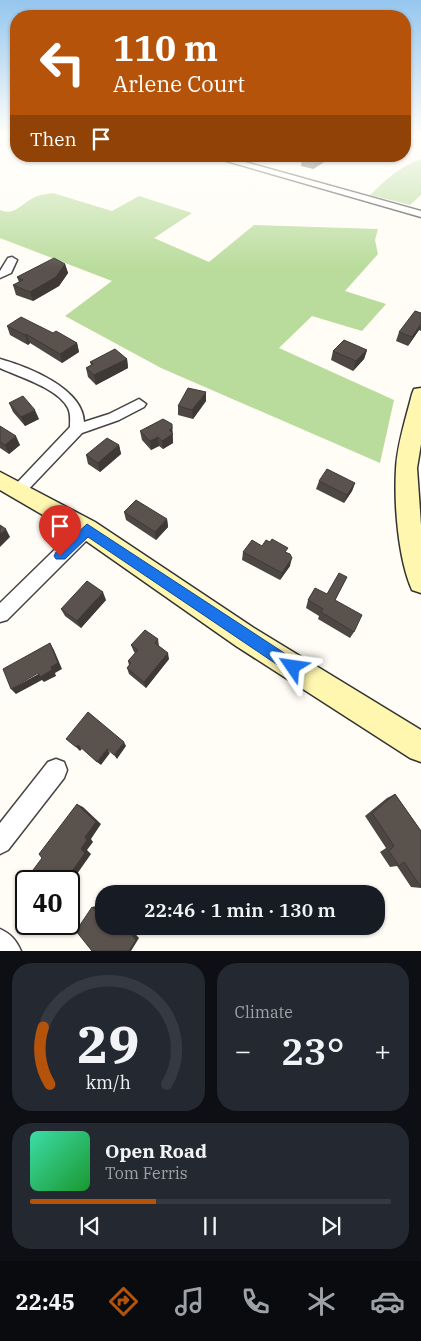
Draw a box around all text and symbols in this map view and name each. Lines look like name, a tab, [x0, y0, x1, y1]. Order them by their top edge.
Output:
text: 110 m	[113, 25, 218, 71]
icon: left	[30, 30, 95, 95]
text: Arlene Court	[113, 69, 245, 98]
icon: arrive	[87, 125, 115, 153]
text: Then	[30, 127, 77, 151]
pin	[39, 505, 81, 556]
icon: arrive	[46, 512, 74, 540]
position arrow	[266, 640, 318, 692]
speed limit sign: 40	[15, 870, 80, 935]
text: 22:46 · 1 min · 130 m	[144, 898, 336, 922]
text: Climate	[235, 1002, 293, 1022]
text: 29	[77, 1010, 139, 1077]
text: 23°	[281, 1026, 344, 1075]
text: −	[235, 1032, 251, 1069]
text: +	[374, 1032, 391, 1069]
text: km/h	[86, 1071, 131, 1094]
text: Open Road	[105, 1139, 207, 1163]
text: Tom Ferris	[105, 1163, 188, 1183]
icon: previous	[76, 1212, 104, 1240]
icon: pause	[196, 1212, 224, 1240]
icon: next	[317, 1212, 345, 1240]
icon: directions	[106, 1284, 141, 1319]
icon: music	[172, 1284, 207, 1319]
icon: phone	[238, 1284, 273, 1319]
icon: climate	[304, 1284, 339, 1319]
icon: car	[370, 1284, 405, 1319]
text: 22:45	[16, 1287, 75, 1316]

